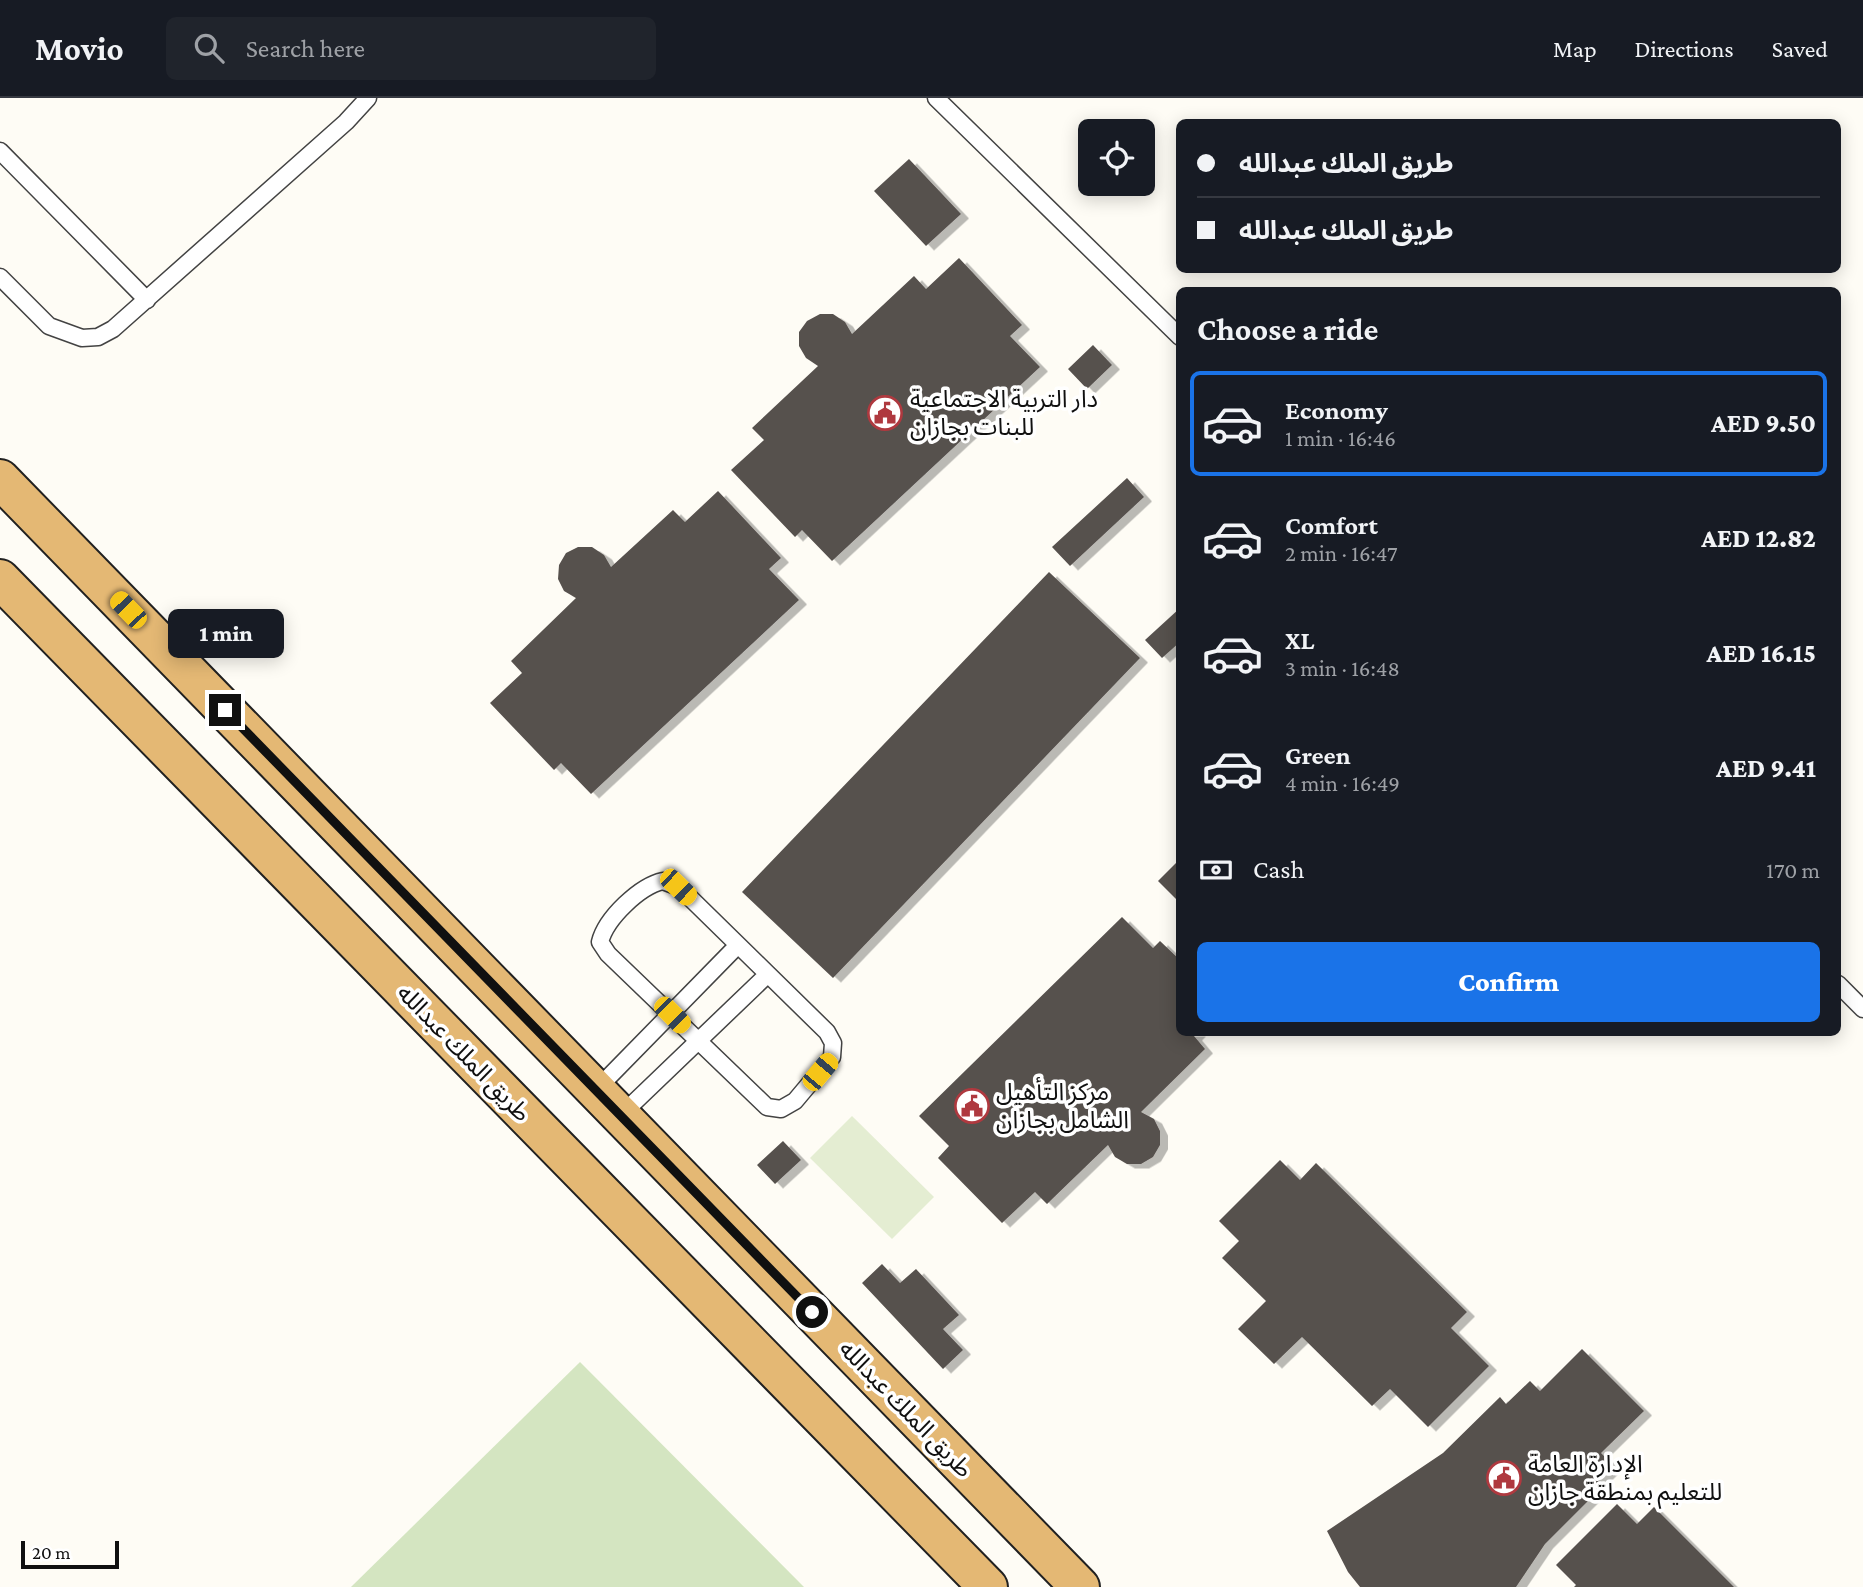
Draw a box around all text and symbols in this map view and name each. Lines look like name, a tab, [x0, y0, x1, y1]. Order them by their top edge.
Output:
search box	[166, 17, 656, 80]
icon: search	[190, 29, 228, 67]
text: Movio	[35, 30, 124, 67]
text: Search here	[246, 34, 365, 63]
text: Map	[1553, 35, 1597, 62]
text: Directions	[1635, 35, 1734, 62]
text: Saved	[1772, 35, 1828, 62]
map controls	[1078, 119, 1155, 196]
button: locate	[1078, 119, 1155, 196]
text: طريق الملك عبدالله	[1239, 149, 1454, 178]
text: طريق الملك عبدالله	[1239, 216, 1454, 245]
text: Choose a ride	[1197, 311, 1378, 347]
place label: دار التربية الاجتماعية للبنات بجازان	[910, 385, 1098, 441]
icon: car	[1201, 392, 1264, 455]
public building icon: دار التربية الاجتماعية للبنات بجازان	[866, 394, 904, 432]
text: Economy	[1285, 396, 1388, 425]
text: AED 9.50	[1711, 409, 1816, 438]
text: 1 min · 16:46	[1285, 425, 1396, 451]
icon: car	[1201, 507, 1264, 570]
text: Comfort	[1285, 511, 1378, 540]
text: AED 12.82	[1701, 524, 1816, 553]
text: 2 min · 16:47	[1285, 540, 1398, 566]
car	[106, 588, 151, 632]
callout: 1 min	[167, 608, 283, 658]
text: 1 min	[199, 620, 253, 646]
icon: car	[1201, 622, 1264, 685]
text: XL	[1285, 626, 1314, 655]
text: AED 16.15	[1707, 639, 1816, 668]
text: 3 min · 16:48	[1285, 655, 1400, 681]
route end	[209, 694, 241, 726]
icon: car	[1201, 737, 1264, 800]
text: Green	[1285, 741, 1351, 770]
text: AED 9.41	[1716, 754, 1816, 783]
text: 4 min · 16:49	[1285, 770, 1400, 796]
icon: cash	[1197, 851, 1235, 889]
text: Cash	[1253, 855, 1304, 884]
text: 170 m	[1766, 857, 1820, 883]
car	[656, 865, 701, 909]
button: Confirm	[1197, 942, 1820, 1022]
street label: طريق الملك عبدالله	[391, 979, 536, 1128]
car	[650, 993, 695, 1037]
car	[799, 1049, 842, 1095]
place label: مركز التأهيل الشامل بجازان	[996, 1076, 1129, 1134]
public building icon: مركز التأهيل الشامل بجازان	[953, 1087, 991, 1125]
route start	[796, 1296, 828, 1328]
street label: طريق الملك عبدالله	[833, 1335, 978, 1484]
place label: الإدارة العامة للتعليم بمنطقة جازان	[1528, 1450, 1722, 1509]
public building icon: الإدارة العامة للتعليم بمنطقة جازان	[1485, 1459, 1523, 1497]
scale bar	[21, 1538, 119, 1570]
text: 20 m	[32, 1542, 71, 1563]

